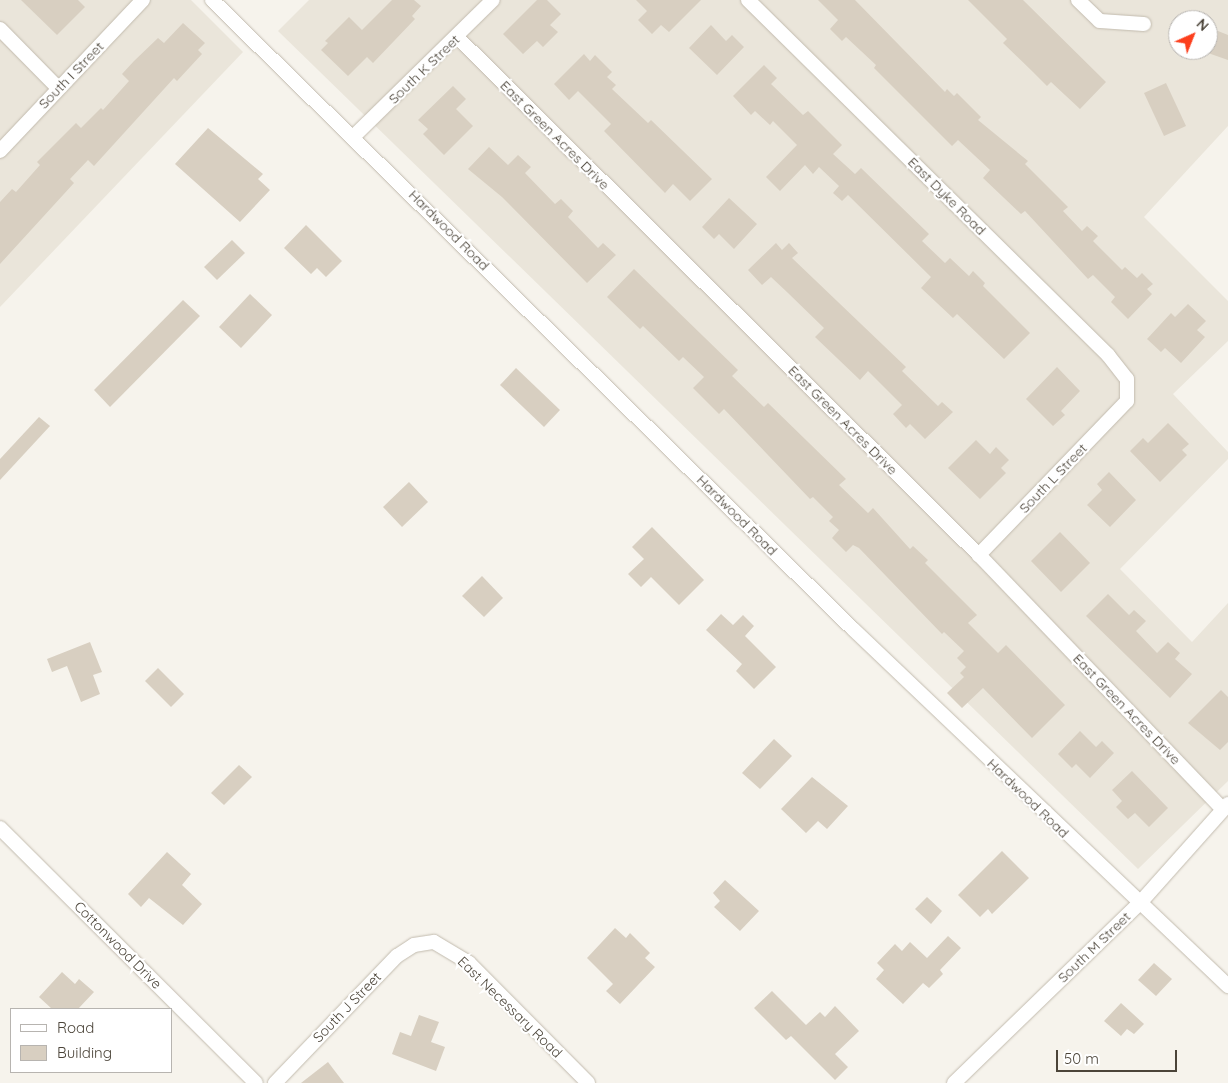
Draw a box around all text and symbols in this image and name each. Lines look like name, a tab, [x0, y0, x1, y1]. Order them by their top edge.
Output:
north arrow	[1168, 10, 1218, 60]
text: N	[1193, 15, 1213, 35]
street label: South K Street	[385, 31, 463, 107]
street label: South I Street	[35, 38, 107, 112]
street label: East Green Acres Drive	[497, 77, 613, 193]
street label: East Dyke Road	[905, 154, 989, 238]
street label: Hardwood Road	[405, 186, 493, 274]
street label: East Green Acres Drive	[785, 362, 901, 478]
street label: South L Street	[1016, 440, 1090, 516]
street label: Hardwood Road	[693, 471, 781, 559]
street label: East Green Acres Drive	[1070, 650, 1184, 768]
street label: Hardwood Road	[984, 755, 1072, 841]
street label: Cottonwood Drive	[71, 898, 165, 992]
street label: South M Street	[1054, 908, 1134, 986]
street label: East Necessary Road	[454, 953, 566, 1061]
street label: South J Street	[309, 968, 385, 1046]
legend	[10, 1008, 172, 1073]
text: Road	[57, 1018, 94, 1037]
scale bar	[1058, 1040, 1179, 1072]
text: Building	[57, 1043, 112, 1062]
text: 50 m	[1064, 1049, 1099, 1068]

